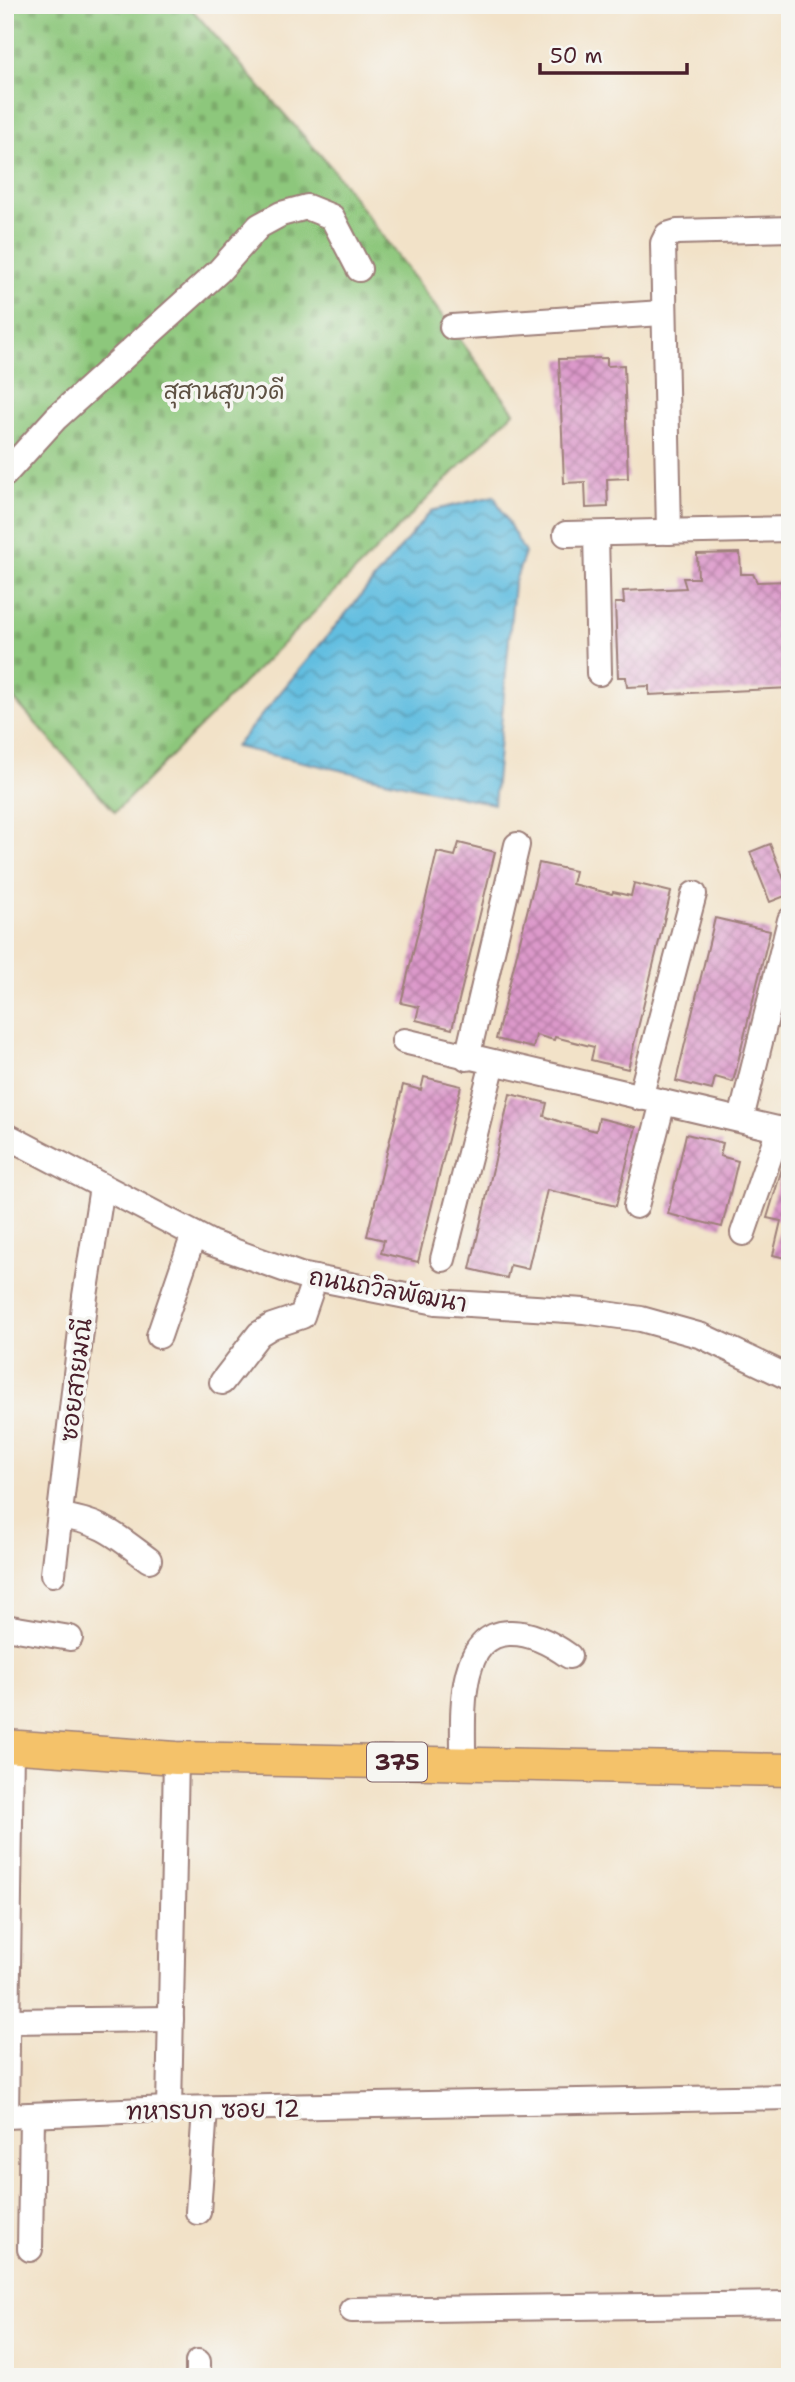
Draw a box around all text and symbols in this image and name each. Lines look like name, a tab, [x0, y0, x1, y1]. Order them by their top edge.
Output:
scale bar	[540, 32, 686, 76]
text: 50 m	[550, 42, 603, 70]
park label: สุสานสุขาวดี	[164, 375, 284, 409]
street label: ถนนถวิลพัฒนา	[306, 1260, 470, 1320]
street label: ซอยสายมณี	[53, 1316, 99, 1443]
road number: 375	[367, 1742, 427, 1782]
street label: ทหารบก ซอย 12	[126, 2092, 300, 2128]

